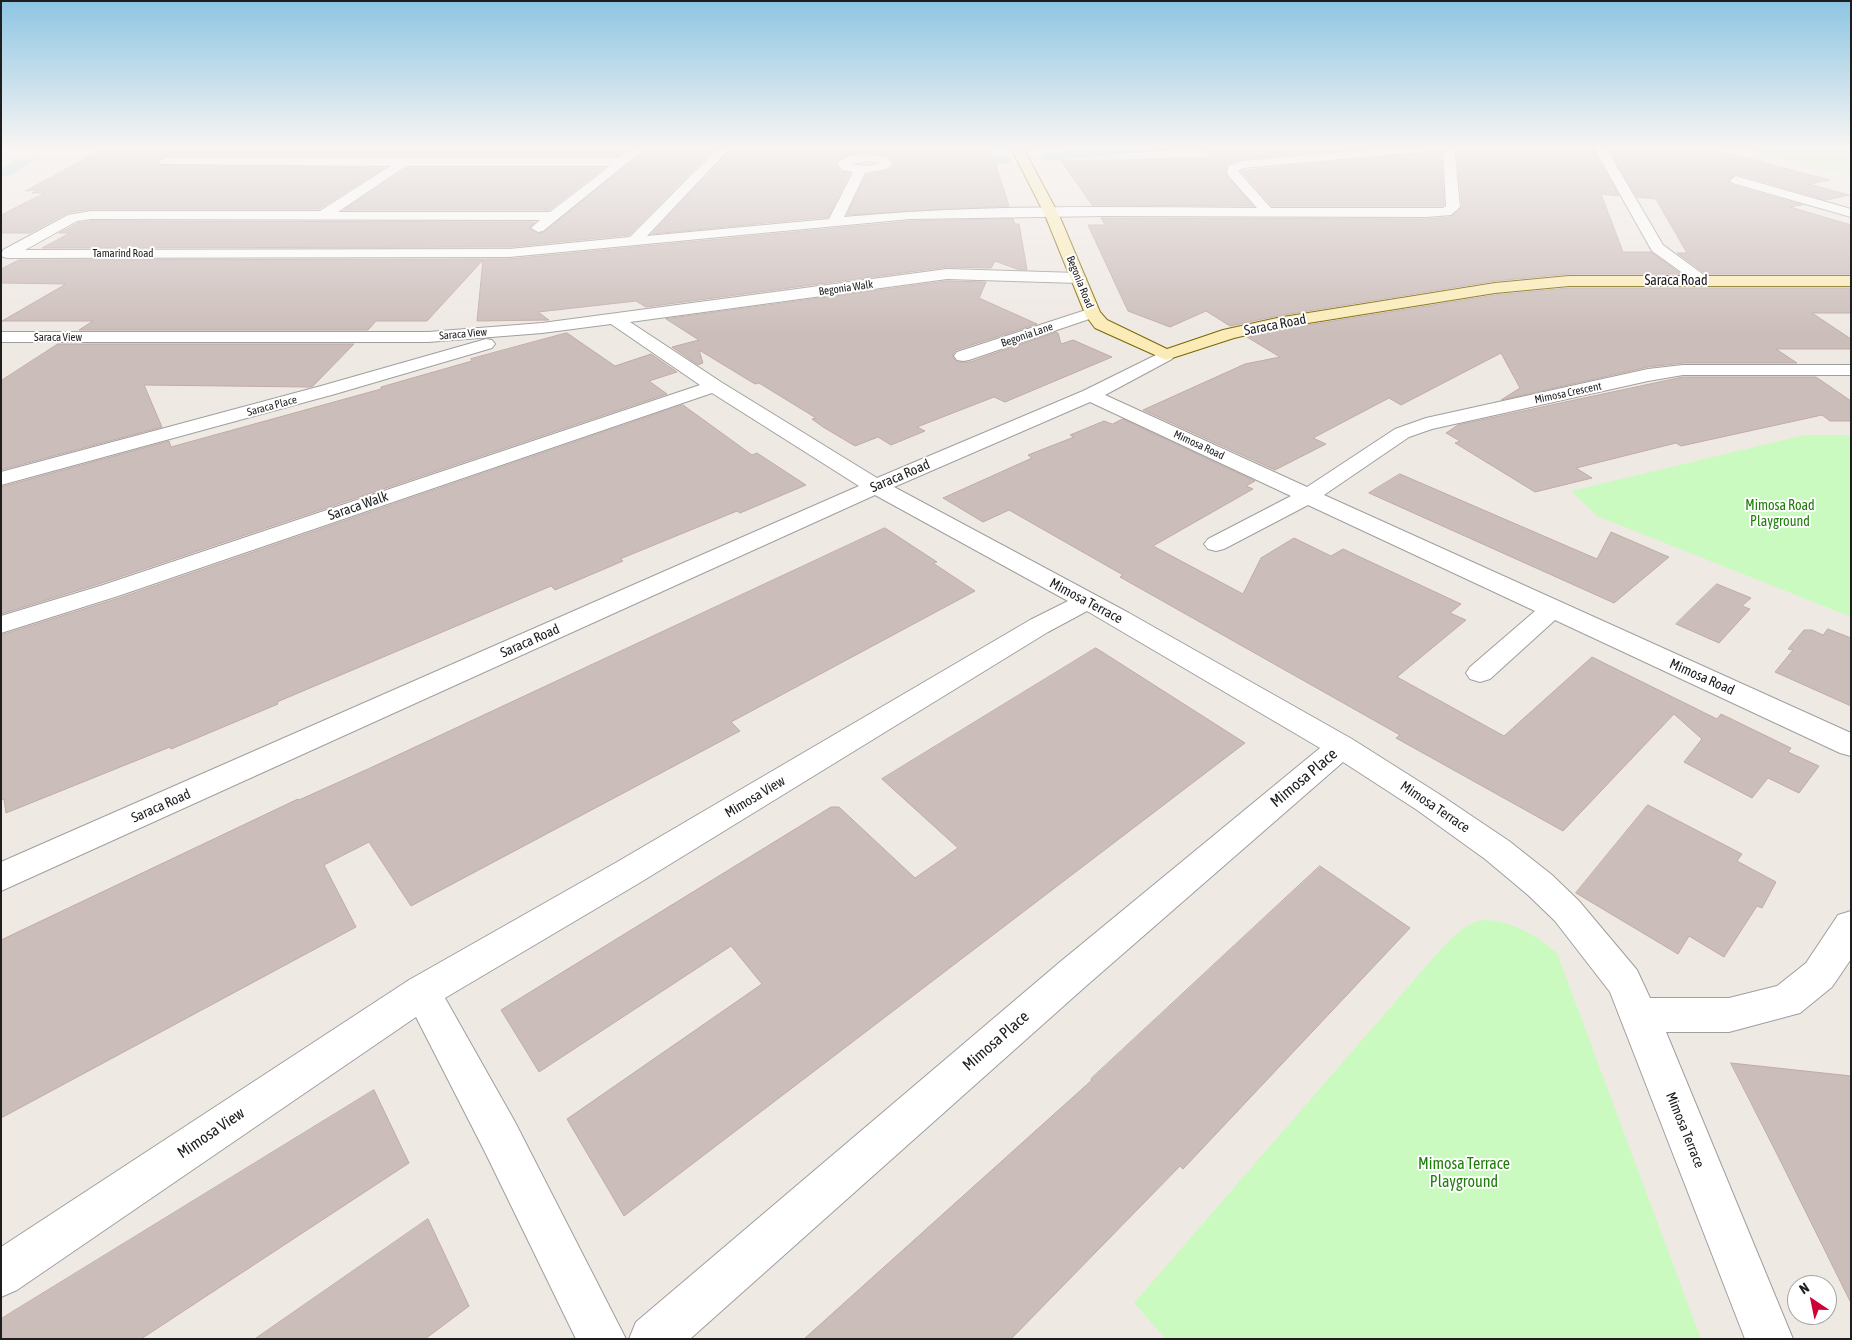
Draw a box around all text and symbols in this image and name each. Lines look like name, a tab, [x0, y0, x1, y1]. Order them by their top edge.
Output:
street label: Tamarind Road	[92, 247, 154, 261]
street label: Begonia Road	[1064, 254, 1096, 310]
street label: Saraca Road	[1644, 273, 1708, 289]
street label: Begonia Walk	[818, 278, 874, 298]
street label: Saraca Road	[1242, 311, 1308, 339]
street label: Begonia Lane	[999, 320, 1055, 350]
street label: Saraca View	[439, 325, 487, 343]
street label: Saraca View	[34, 331, 82, 345]
street label: Mimosa Crescent	[1533, 379, 1603, 407]
street label: Saraca Place	[246, 393, 298, 419]
street label: Mimosa Road	[1172, 428, 1226, 462]
street label: Saraca Road	[868, 456, 932, 496]
street label: Saraca Walk	[326, 488, 390, 524]
park label: Mimosa Road Playground	[1745, 498, 1815, 530]
street label: Mimosa Terrace	[1047, 575, 1125, 627]
street label: Saraca Road	[498, 620, 562, 662]
street label: Mimosa Road	[1667, 655, 1737, 699]
street label: Mimosa Place	[1267, 744, 1341, 812]
street label: Mimosa View	[722, 772, 788, 822]
street label: Mimosa Terrace	[1397, 778, 1473, 836]
street label: Saraca Road	[129, 785, 193, 827]
street label: Mimosa Place	[959, 1007, 1033, 1075]
street label: Mimosa Terrace	[1662, 1090, 1708, 1170]
street label: Mimosa View	[174, 1104, 248, 1162]
park label: Mimosa Terrace Playground	[1418, 1154, 1510, 1192]
north arrow	[1787, 1275, 1837, 1325]
text: N	[1796, 1279, 1812, 1297]

